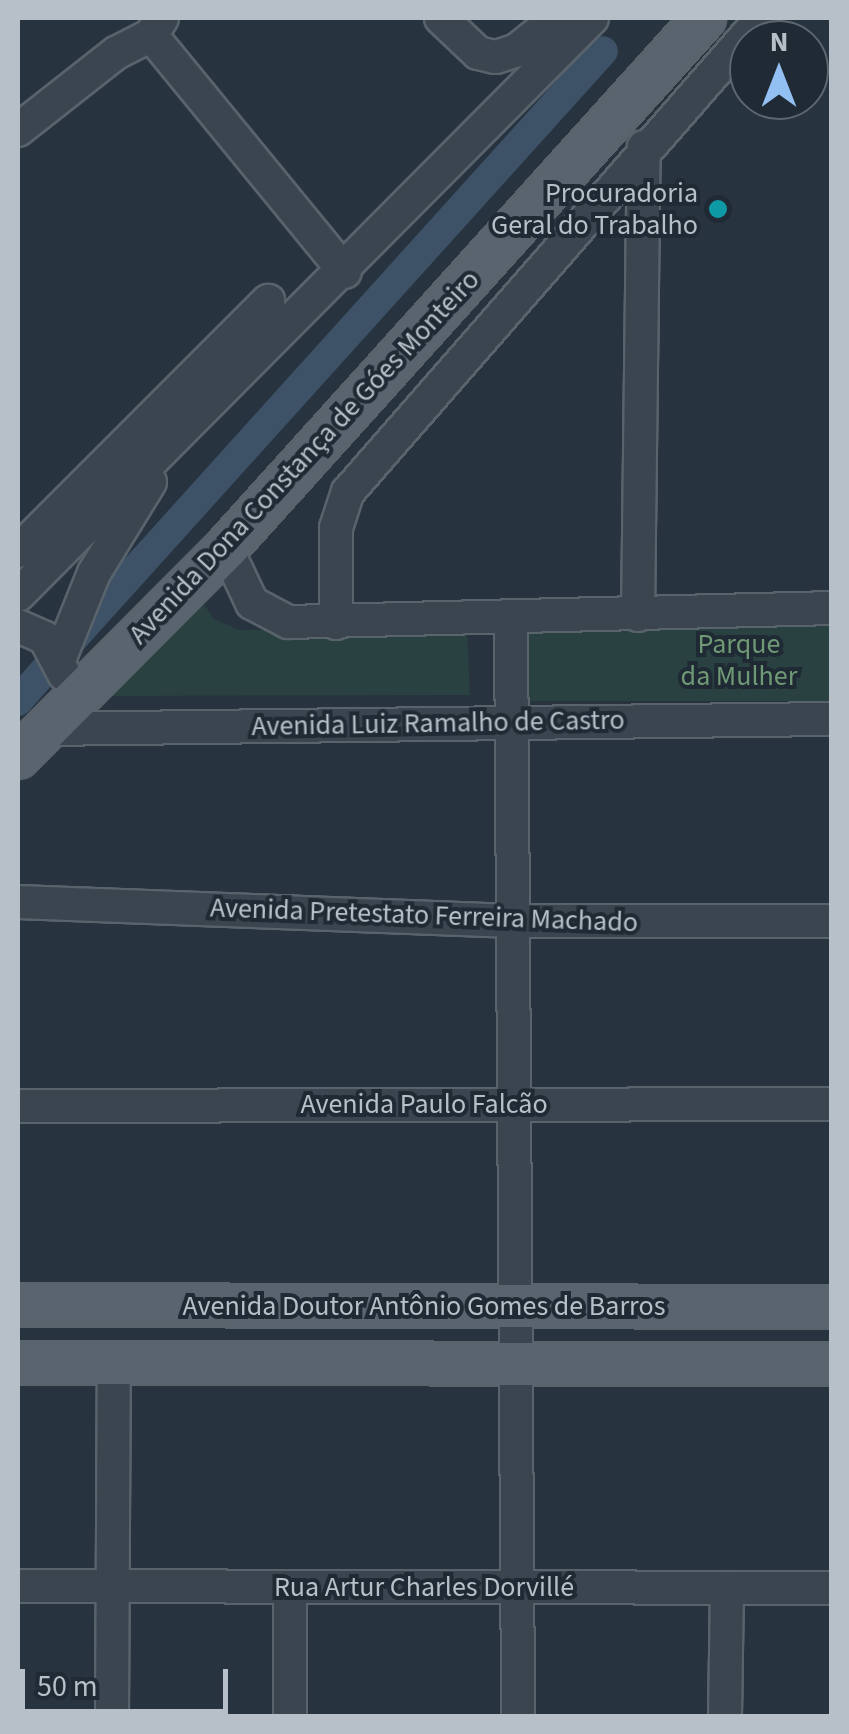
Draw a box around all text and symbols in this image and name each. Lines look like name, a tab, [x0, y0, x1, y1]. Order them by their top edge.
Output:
north arrow	[729, 20, 829, 120]
text: N	[770, 22, 788, 62]
place label: Procuradoria Geral do Trabalho	[491, 176, 698, 242]
marker: Procuradoria Geral do Trabalho	[707, 198, 729, 220]
street label: Avenida Dona Constança de Góes Monteiro	[122, 263, 486, 651]
park label: Parque da Mulher	[681, 627, 797, 693]
street label: Avenida Luiz Ramalho de Castro	[251, 703, 625, 743]
street label: Avenida Pretestato Ferreira Machado	[209, 891, 639, 939]
street label: Avenida Paulo Falcão	[300, 1087, 548, 1121]
street label: Avenida Doutor Antônio Gomes de Barros	[183, 1289, 665, 1323]
street label: Rua Artur Charles Dorvillé	[274, 1570, 574, 1604]
scale bar	[25, 1649, 232, 1711]
text: 50 m	[37, 1665, 98, 1708]

